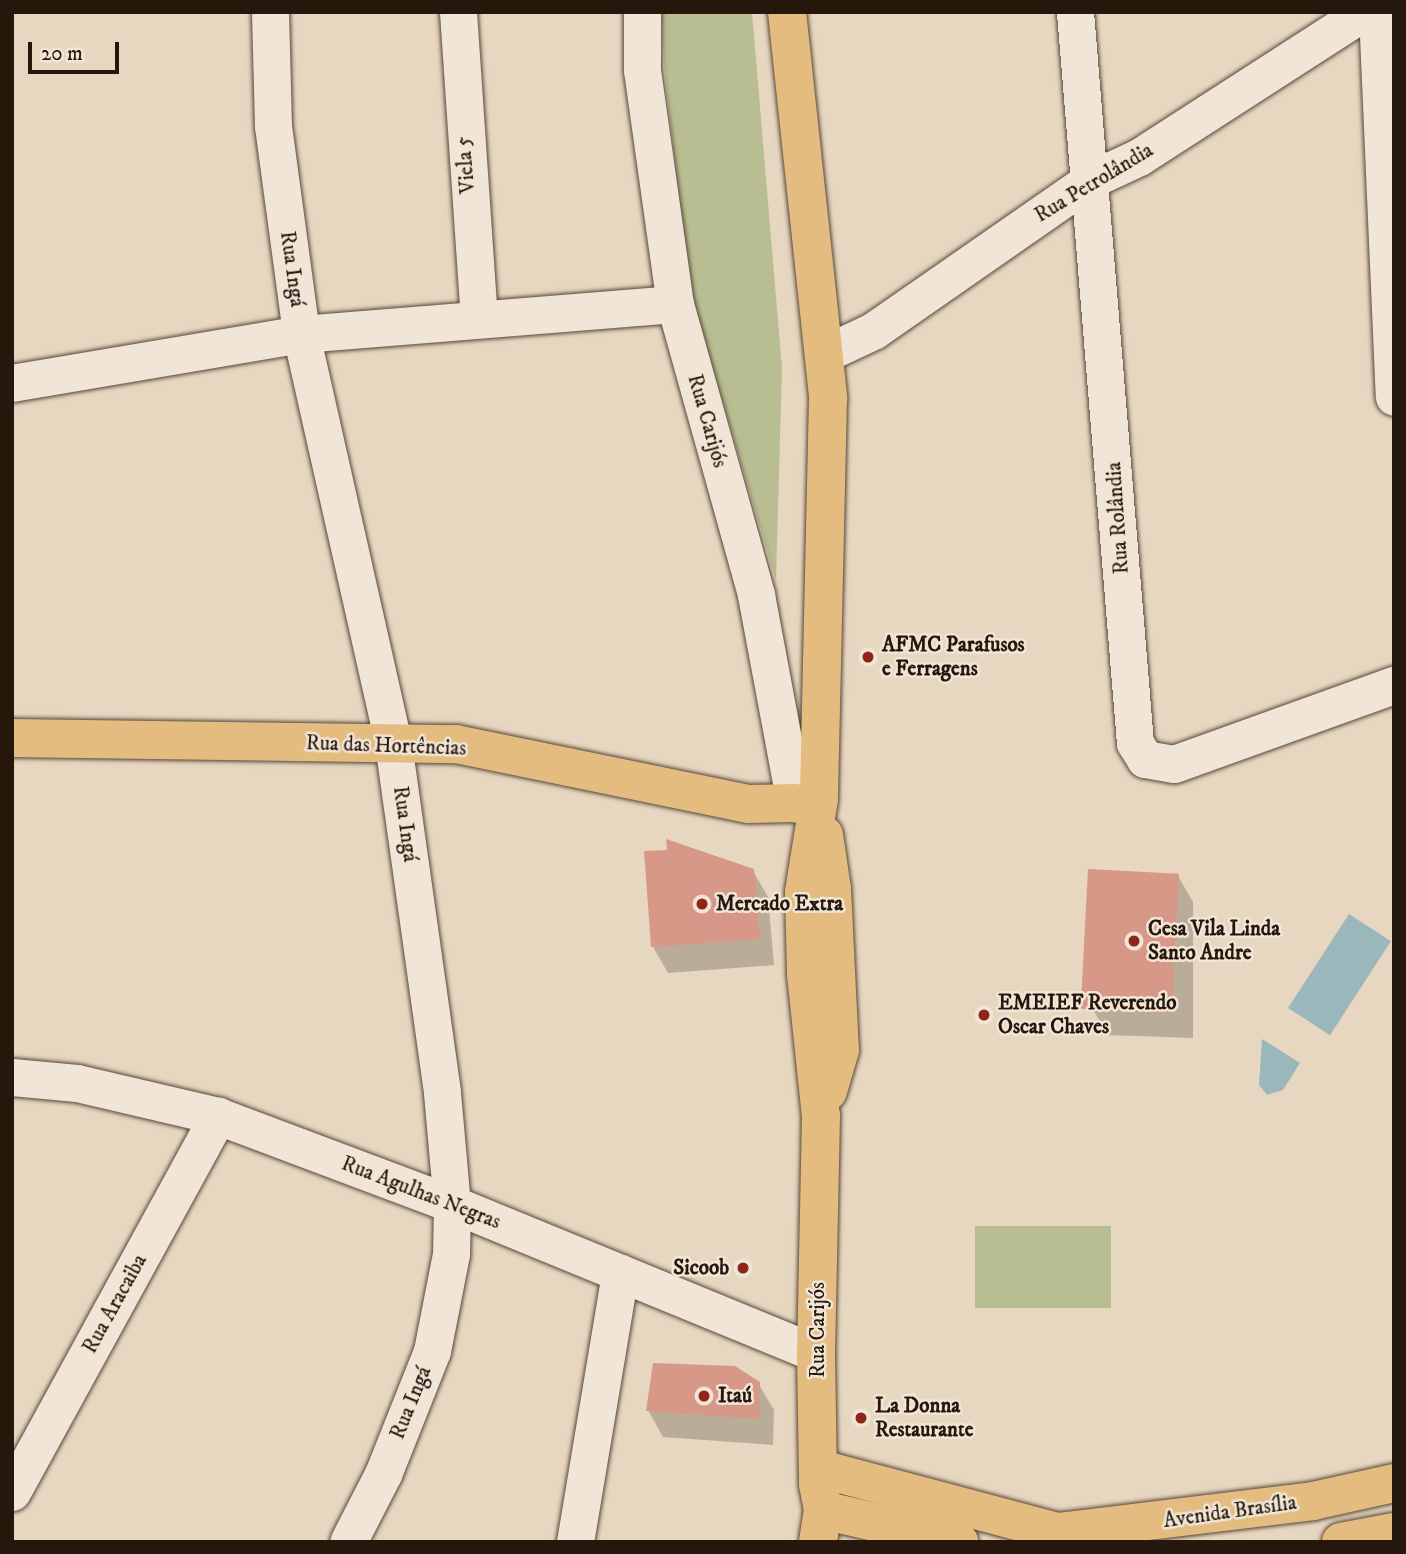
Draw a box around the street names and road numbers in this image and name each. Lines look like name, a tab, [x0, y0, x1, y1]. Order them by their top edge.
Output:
street label: Viela 5	[451, 135, 481, 195]
street label: Rua Petrolândia	[1030, 138, 1158, 228]
street label: Rua Ingá	[274, 229, 310, 309]
street label: Rua Carijós	[682, 371, 732, 471]
street label: Rua Rolândia	[1102, 461, 1134, 575]
street label: Rua das Hortências	[305, 731, 467, 761]
street label: Rua Ingá	[387, 784, 423, 864]
street label: Rua Agulhas Negras	[338, 1151, 504, 1235]
street label: Rua Aracaiba	[77, 1250, 153, 1358]
street label: Rua Carijós	[805, 1282, 831, 1378]
street label: Rua Ingá	[385, 1363, 437, 1443]
street label: Avenida Brasília	[1162, 1490, 1298, 1534]

